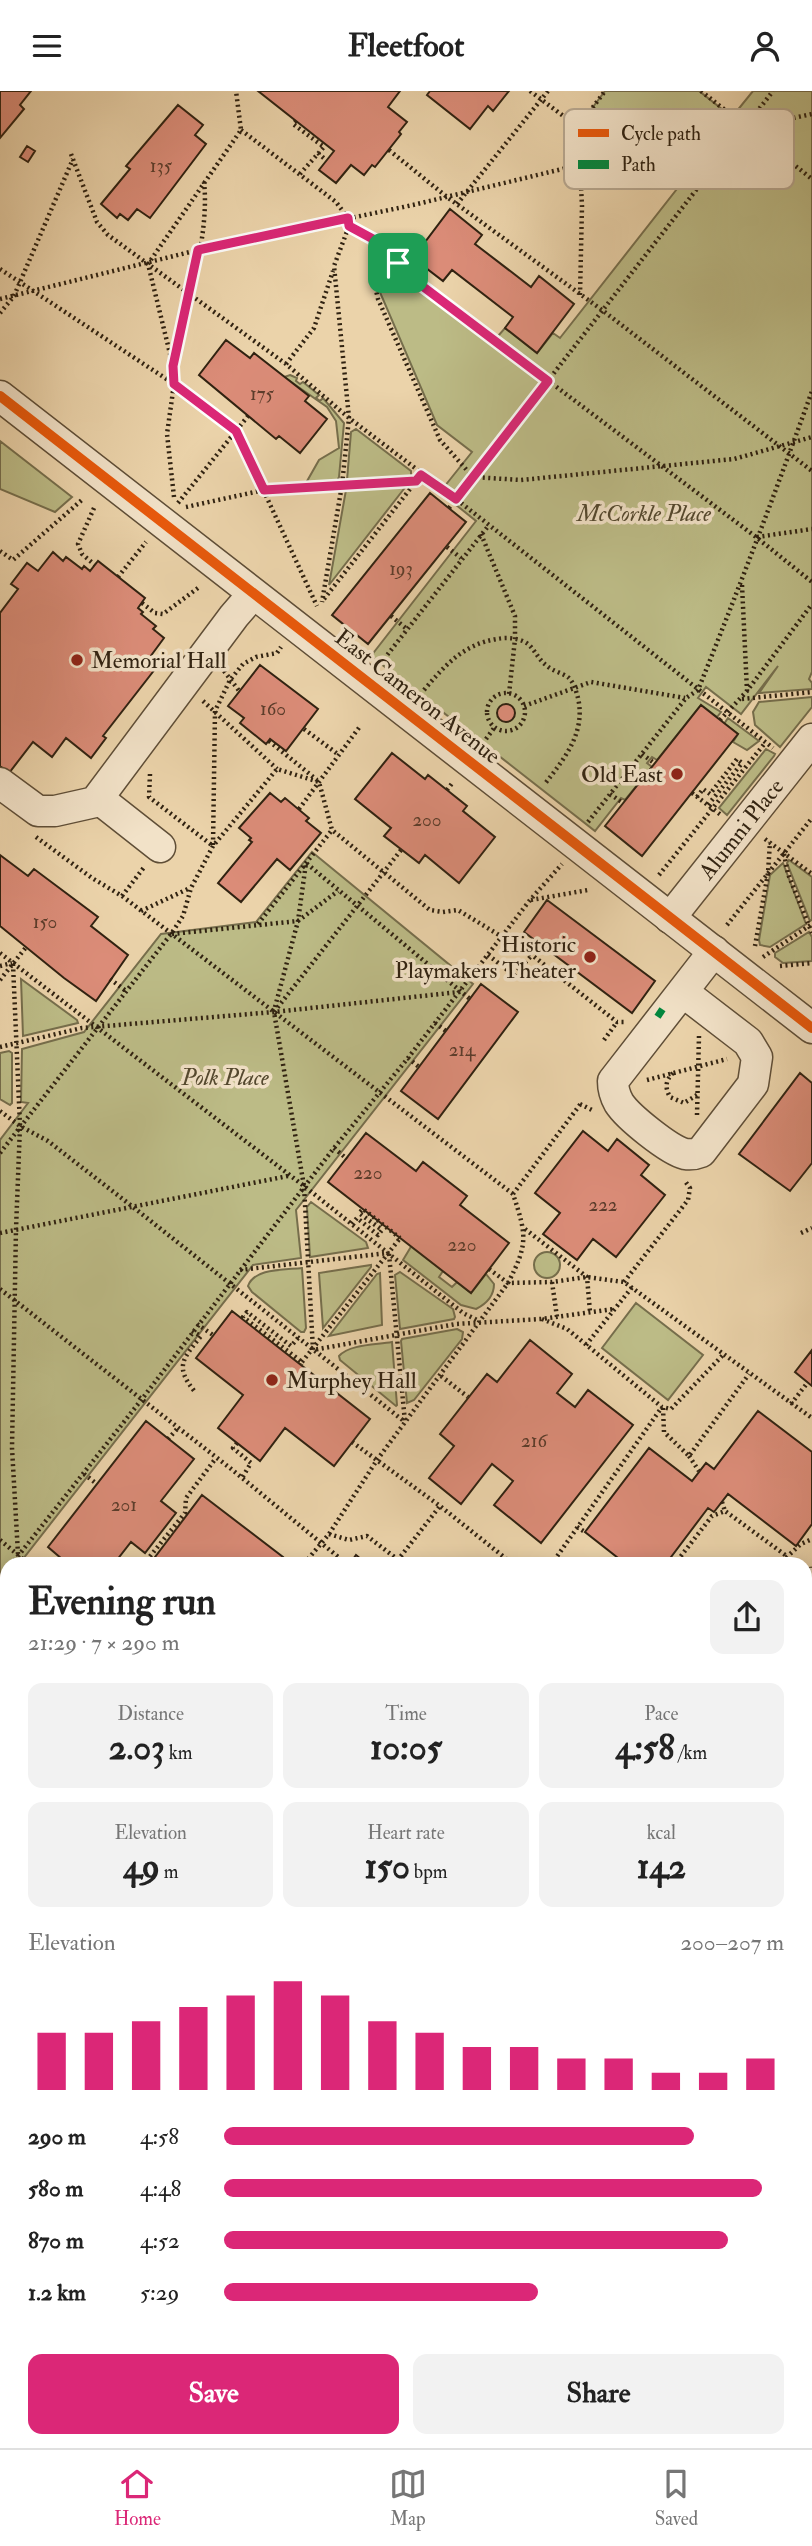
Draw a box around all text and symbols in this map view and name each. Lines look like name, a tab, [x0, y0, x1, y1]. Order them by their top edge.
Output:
text: Fleetfoot	[348, 26, 464, 66]
icon: menu	[28, 27, 66, 65]
icon: person	[746, 27, 784, 65]
legend	[564, 109, 794, 189]
text: Cycle path	[621, 122, 701, 147]
text: Path	[621, 153, 656, 177]
house number: 135	[150, 154, 173, 178]
pin	[368, 233, 428, 293]
icon: arrive	[379, 244, 417, 282]
house number: 175	[250, 382, 275, 406]
park label: McCorkle Place	[575, 499, 711, 528]
house number: 193	[389, 557, 413, 581]
street label: East Cameron Avenue	[329, 623, 507, 770]
place label: Memorial Hall	[91, 646, 226, 675]
marker: Memorial Hall	[69, 652, 85, 668]
house number: 160	[260, 697, 286, 721]
place label: Old East	[581, 760, 663, 789]
marker: Old East	[669, 766, 685, 782]
street label: Alumni Place	[692, 772, 790, 886]
house number: 200	[412, 808, 442, 832]
house number: 150	[33, 910, 57, 934]
place label: Historic Playmakers Theater	[395, 930, 576, 985]
marker: Historic Playmakers Theater	[582, 949, 598, 965]
house number: 214	[449, 1038, 476, 1062]
park label: Polk Place	[180, 1063, 269, 1092]
house number: 220	[353, 1161, 383, 1185]
house number: 222	[589, 1193, 617, 1217]
house number: 220	[447, 1233, 477, 1257]
place label: Murphey Hall	[286, 1366, 417, 1396]
marker: Murphey Hall	[264, 1372, 280, 1388]
house number: 216	[521, 1429, 548, 1453]
house number: 201	[111, 1493, 137, 1517]
text: Evening run	[28, 1578, 216, 1626]
button: share	[710, 1580, 784, 1654]
text: 21:29 · 7 × 290 m	[28, 1628, 179, 1657]
text: Distance	[117, 1702, 184, 1726]
text: Time	[385, 1702, 427, 1726]
text: Pace	[644, 1702, 678, 1726]
text: 2.03	[109, 1726, 165, 1770]
text: 10:05	[370, 1726, 442, 1770]
text: 4:58	[615, 1726, 675, 1770]
text: km	[165, 1741, 193, 1765]
text: /km	[675, 1741, 707, 1765]
text: Elevation	[114, 1821, 187, 1845]
text: Heart rate	[367, 1821, 445, 1845]
text: kcal	[647, 1821, 676, 1845]
text: 49	[123, 1845, 160, 1889]
text: 150	[364, 1845, 410, 1889]
text: 142	[637, 1845, 686, 1889]
text: m	[160, 1860, 178, 1884]
text: bpm	[410, 1860, 448, 1884]
text: Elevation	[28, 1928, 116, 1957]
text: 200–207 m	[680, 1928, 784, 1957]
text: 290 m	[28, 2122, 86, 2151]
text: 4:58	[140, 2122, 179, 2151]
text: 580 m	[28, 2174, 83, 2203]
text: 4:48	[140, 2174, 181, 2203]
text: 870 m	[28, 2226, 84, 2255]
text: 4:52	[140, 2226, 180, 2255]
text: 1.2 km	[28, 2278, 86, 2307]
text: 5:29	[140, 2278, 179, 2307]
button: Save	[28, 2354, 399, 2434]
button: Share	[413, 2354, 784, 2434]
tab: Home	[114, 2465, 161, 2531]
tab: Map	[389, 2465, 427, 2531]
tab: Saved	[655, 2465, 698, 2531]

